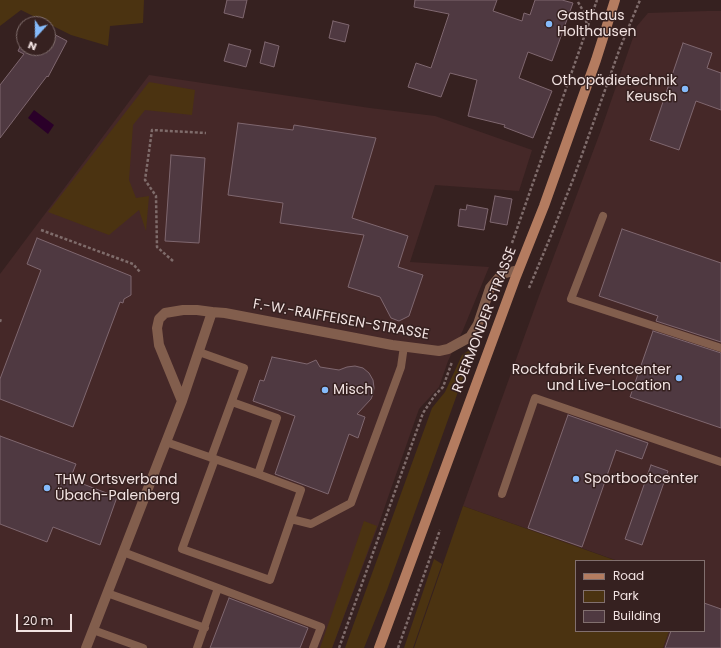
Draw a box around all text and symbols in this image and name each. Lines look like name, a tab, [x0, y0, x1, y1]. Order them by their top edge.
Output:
place label: Gasthaus Holthausen	[557, 8, 637, 40]
north arrow	[16, 16, 56, 56]
marker: Gasthaus Holthausen	[544, 19, 554, 29]
text: N	[25, 37, 39, 55]
place label: Othopädietechnik Keusch	[552, 73, 677, 106]
marker: Othopädietechnik Keusch	[680, 84, 690, 94]
street label: ROERMONDER STRASSE	[449, 245, 521, 395]
street label: F.-W.-RAIFFEISEN-STRASSE	[252, 296, 430, 344]
place label: Rockfabrik Eventcenter und Live-Location	[512, 362, 671, 394]
marker: Rockfabrik Eventcenter und Live-Location	[674, 373, 684, 383]
place label: Misch	[333, 382, 373, 398]
marker: Misch	[320, 385, 330, 395]
place label: Sportbootcenter	[584, 471, 699, 487]
place label: THW Ortsverband Übach-Palenberg	[55, 472, 180, 504]
marker: Sportbootcenter	[571, 474, 581, 484]
marker: THW Ortsverband Übach-Palenberg	[42, 483, 52, 493]
legend	[575, 560, 705, 632]
text: Road	[613, 567, 644, 584]
text: Park	[613, 587, 639, 604]
scale bar	[18, 606, 74, 632]
text: Building	[613, 607, 661, 624]
text: 20 m	[23, 612, 53, 629]

